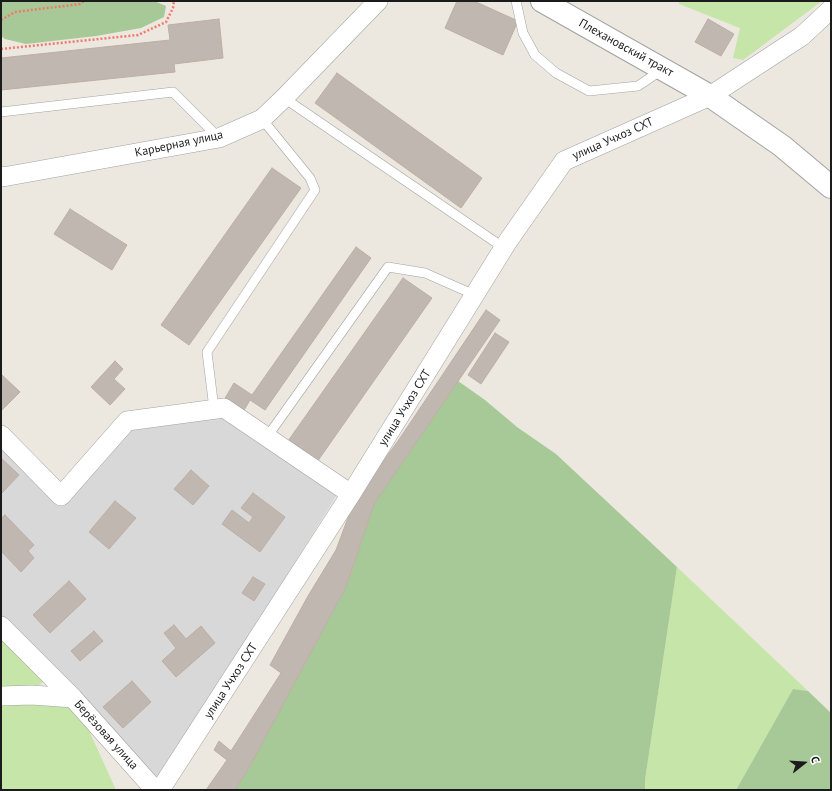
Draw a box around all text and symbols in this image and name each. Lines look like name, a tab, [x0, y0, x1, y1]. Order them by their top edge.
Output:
street label: Плехановский тракт	[576, 16, 676, 80]
street label: улица Учхоз СХТ	[570, 115, 656, 163]
street label: Карьерная улица	[134, 128, 224, 160]
street label: улица Учхоз СХТ	[376, 367, 434, 449]
street label: улица Учхоз СХТ	[201, 641, 261, 721]
street label: Берёзовая улица	[71, 697, 141, 773]
north arrow	[784, 743, 824, 783]
text: С	[808, 755, 823, 764]

